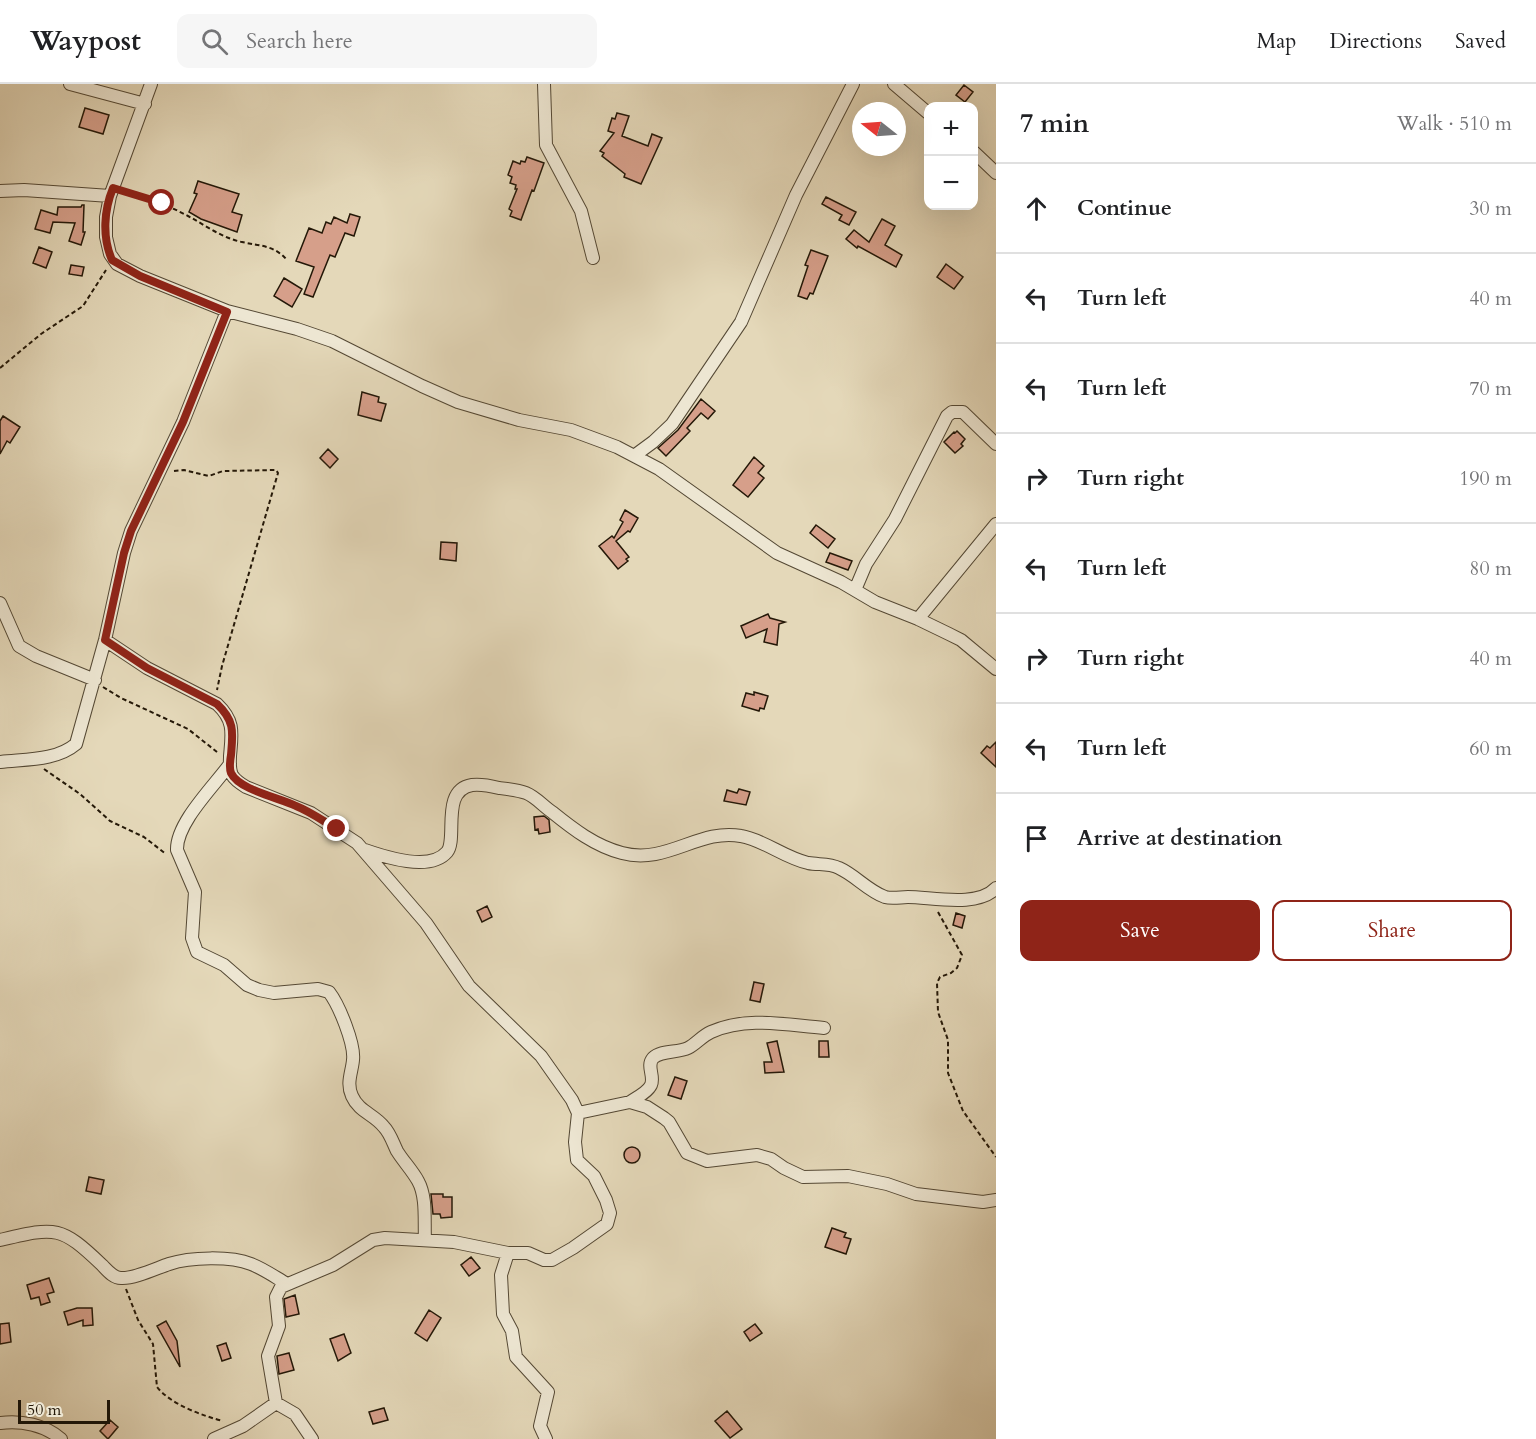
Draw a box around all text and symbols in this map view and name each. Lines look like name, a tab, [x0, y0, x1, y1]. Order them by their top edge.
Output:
search box	[177, 14, 597, 68]
text: Waypost	[30, 22, 141, 60]
icon: search	[198, 25, 231, 58]
text: Search here	[246, 26, 353, 56]
text: Map	[1256, 27, 1296, 56]
text: Directions	[1329, 27, 1422, 56]
text: Saved	[1455, 27, 1506, 56]
north arrow	[852, 102, 906, 156]
map controls	[924, 102, 978, 210]
button: +	[924, 102, 978, 156]
text: 7 min	[1020, 106, 1089, 141]
text: Walk · 510 m	[1397, 110, 1512, 137]
button: −	[924, 156, 978, 210]
route start	[148, 189, 174, 215]
icon: ahead	[1020, 192, 1053, 225]
text: Continue	[1077, 193, 1172, 223]
text: 30 m	[1469, 195, 1512, 222]
icon: left	[1020, 282, 1053, 315]
text: Turn left	[1077, 283, 1166, 313]
text: 40 m	[1469, 285, 1512, 312]
icon: left	[1020, 372, 1053, 405]
text: Turn left	[1077, 373, 1166, 403]
text: 70 m	[1469, 375, 1512, 402]
icon: right	[1020, 462, 1053, 495]
text: Turn right	[1077, 463, 1184, 493]
text: 190 m	[1459, 465, 1512, 492]
icon: left	[1020, 552, 1053, 585]
text: Turn left	[1077, 553, 1166, 583]
text: 80 m	[1469, 555, 1512, 582]
icon: right	[1020, 642, 1053, 675]
text: Turn right	[1077, 643, 1184, 673]
text: 40 m	[1469, 645, 1512, 672]
icon: left	[1020, 732, 1053, 765]
text: Turn left	[1077, 733, 1166, 763]
text: 60 m	[1469, 735, 1512, 762]
route end	[323, 815, 349, 841]
icon: arrive	[1020, 822, 1053, 855]
text: Arrive at destination	[1077, 823, 1282, 853]
button: Save	[1020, 900, 1260, 961]
button: Share	[1272, 900, 1512, 961]
scale bar	[18, 1397, 110, 1424]
text: 50 m	[27, 1399, 61, 1421]

